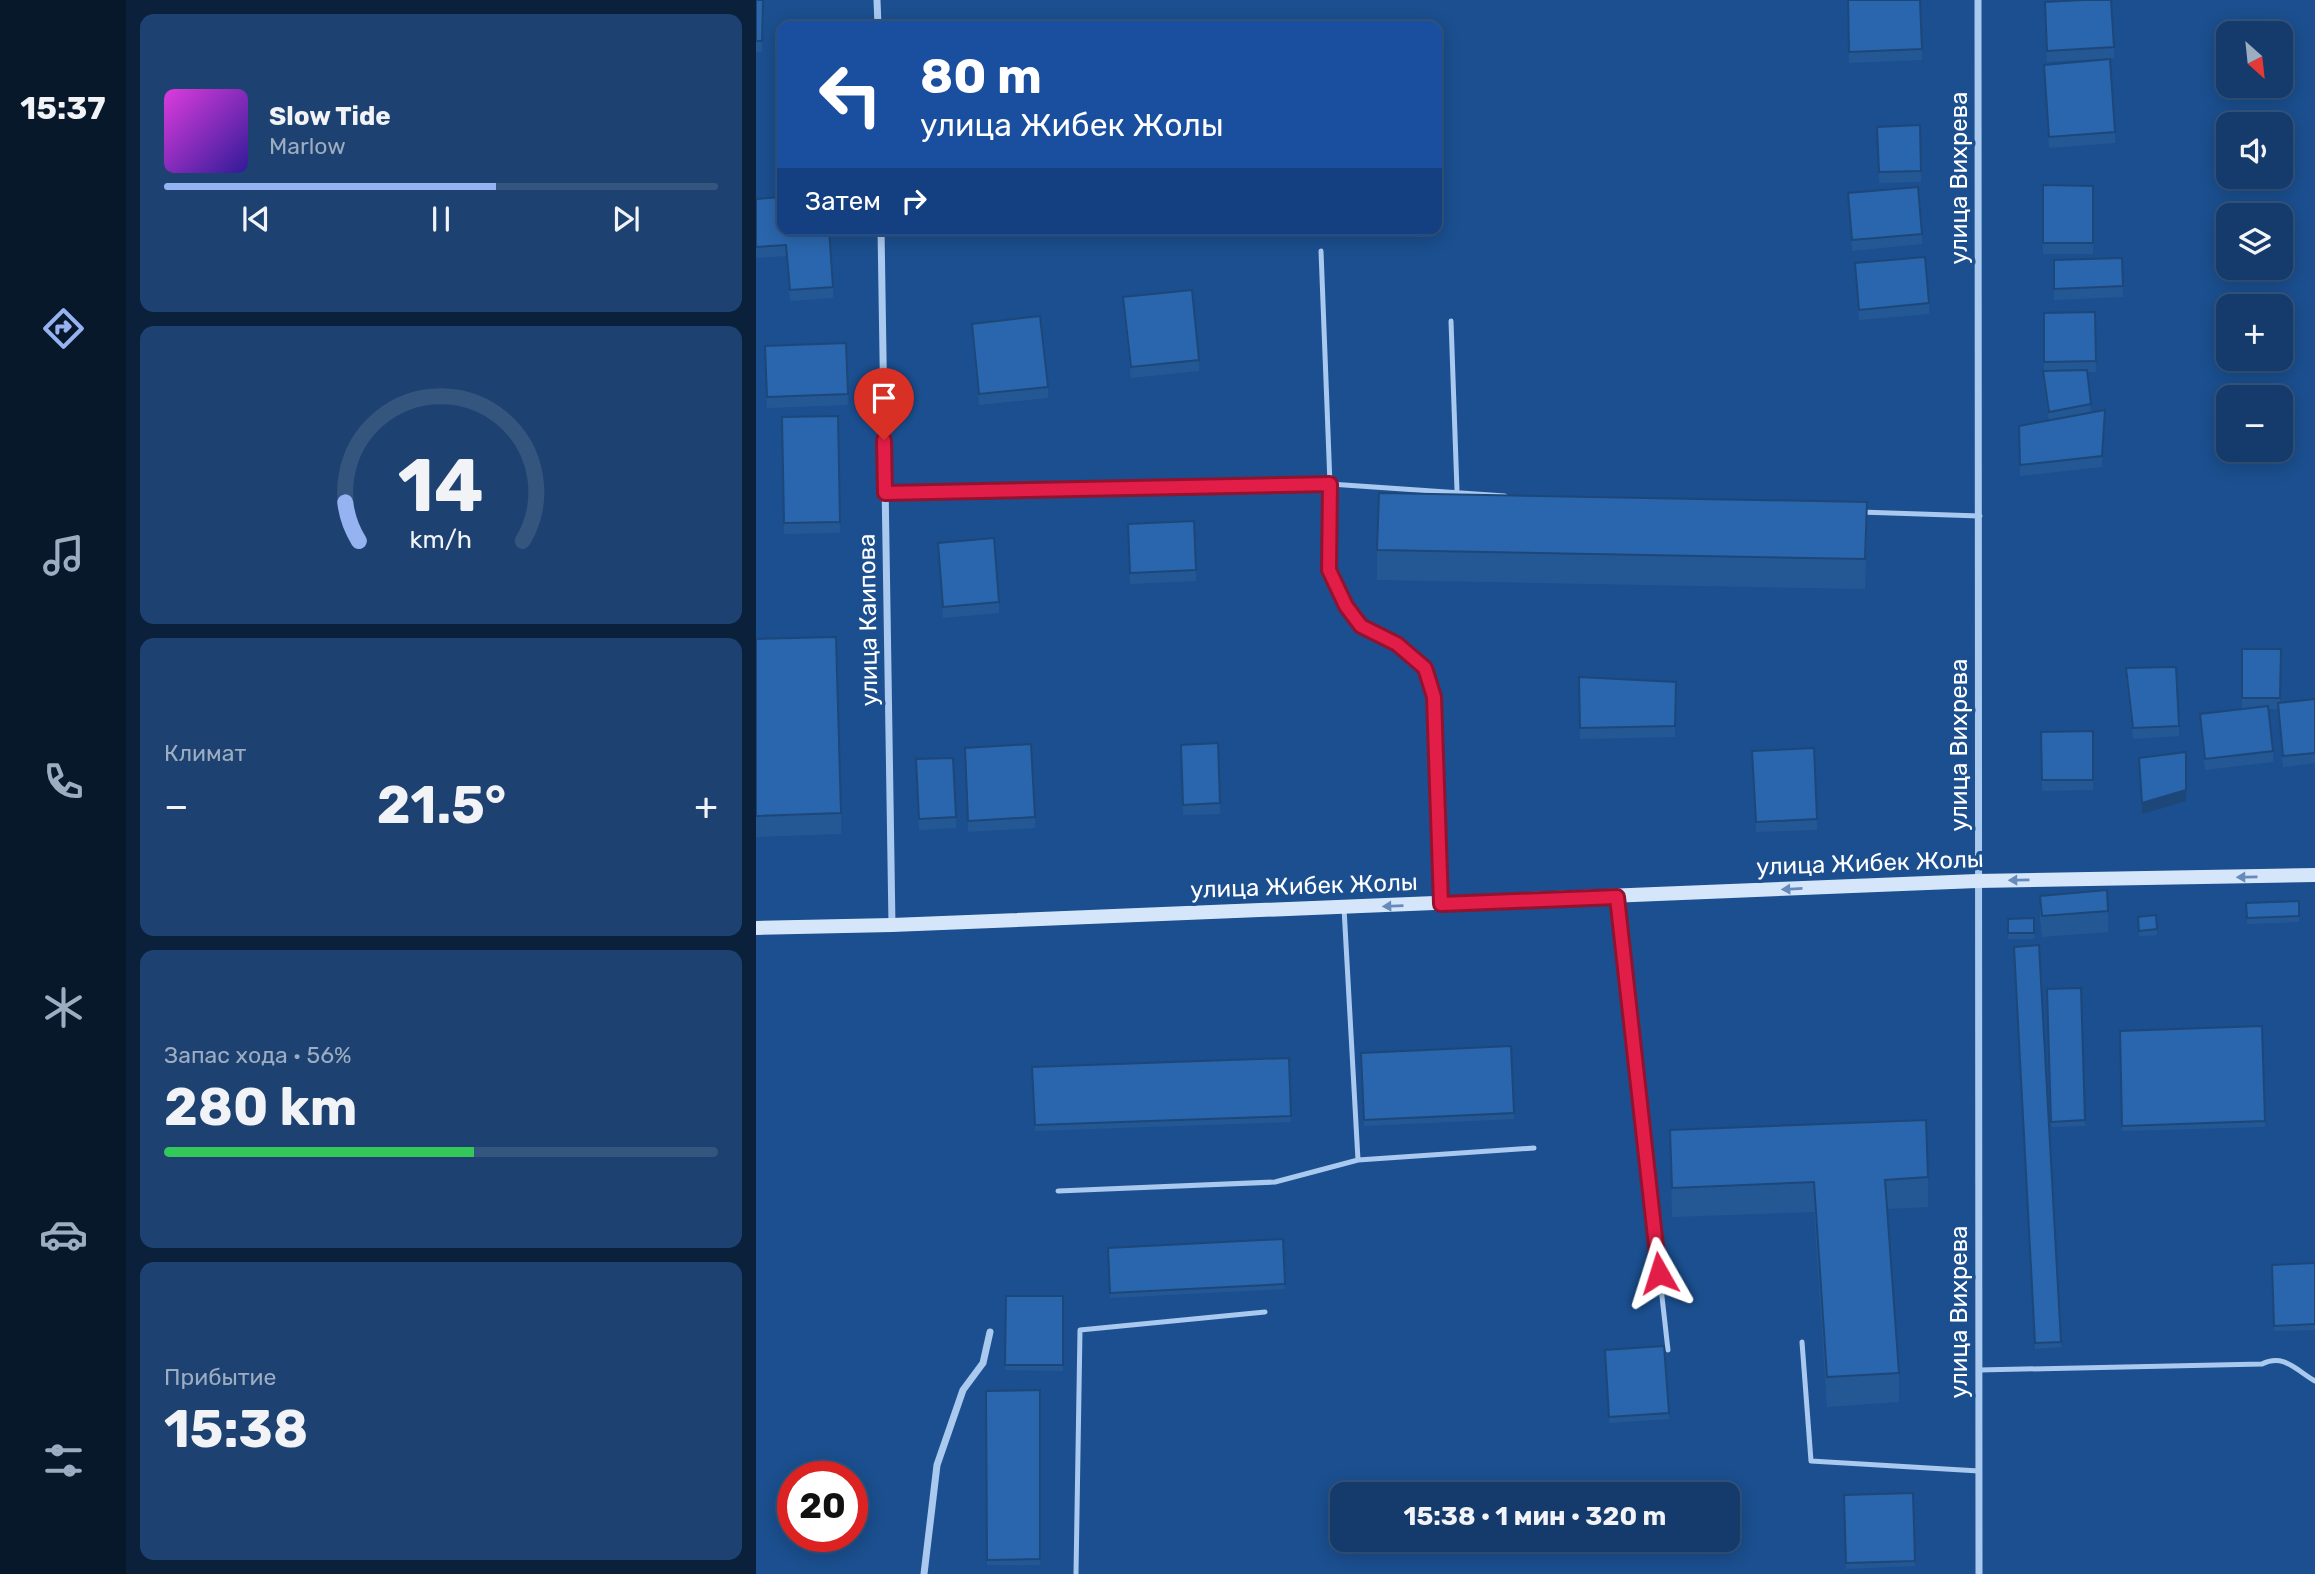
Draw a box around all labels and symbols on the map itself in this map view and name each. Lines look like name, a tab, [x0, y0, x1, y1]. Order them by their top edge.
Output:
north arrow	[2216, 21, 2292, 98]
street label: улица Вихрева	[1945, 92, 1973, 264]
pin	[854, 368, 914, 440]
street label: улица Каипова	[852, 533, 884, 707]
street label: улица Вихрева	[1945, 659, 1973, 831]
street label: улица Жибек Жолы	[1756, 845, 1984, 881]
street label: улица Жибек Жолы	[1190, 868, 1418, 904]
one-way arrow	[2236, 871, 2258, 882]
one-way arrow	[2008, 875, 2030, 886]
one-way arrow	[1781, 884, 1803, 895]
one-way arrow	[1382, 900, 1404, 911]
street label: улица Вихрева	[1945, 1226, 1973, 1398]
position arrow	[1622, 1236, 1696, 1310]
speed limit sign: 20	[777, 1461, 868, 1552]

